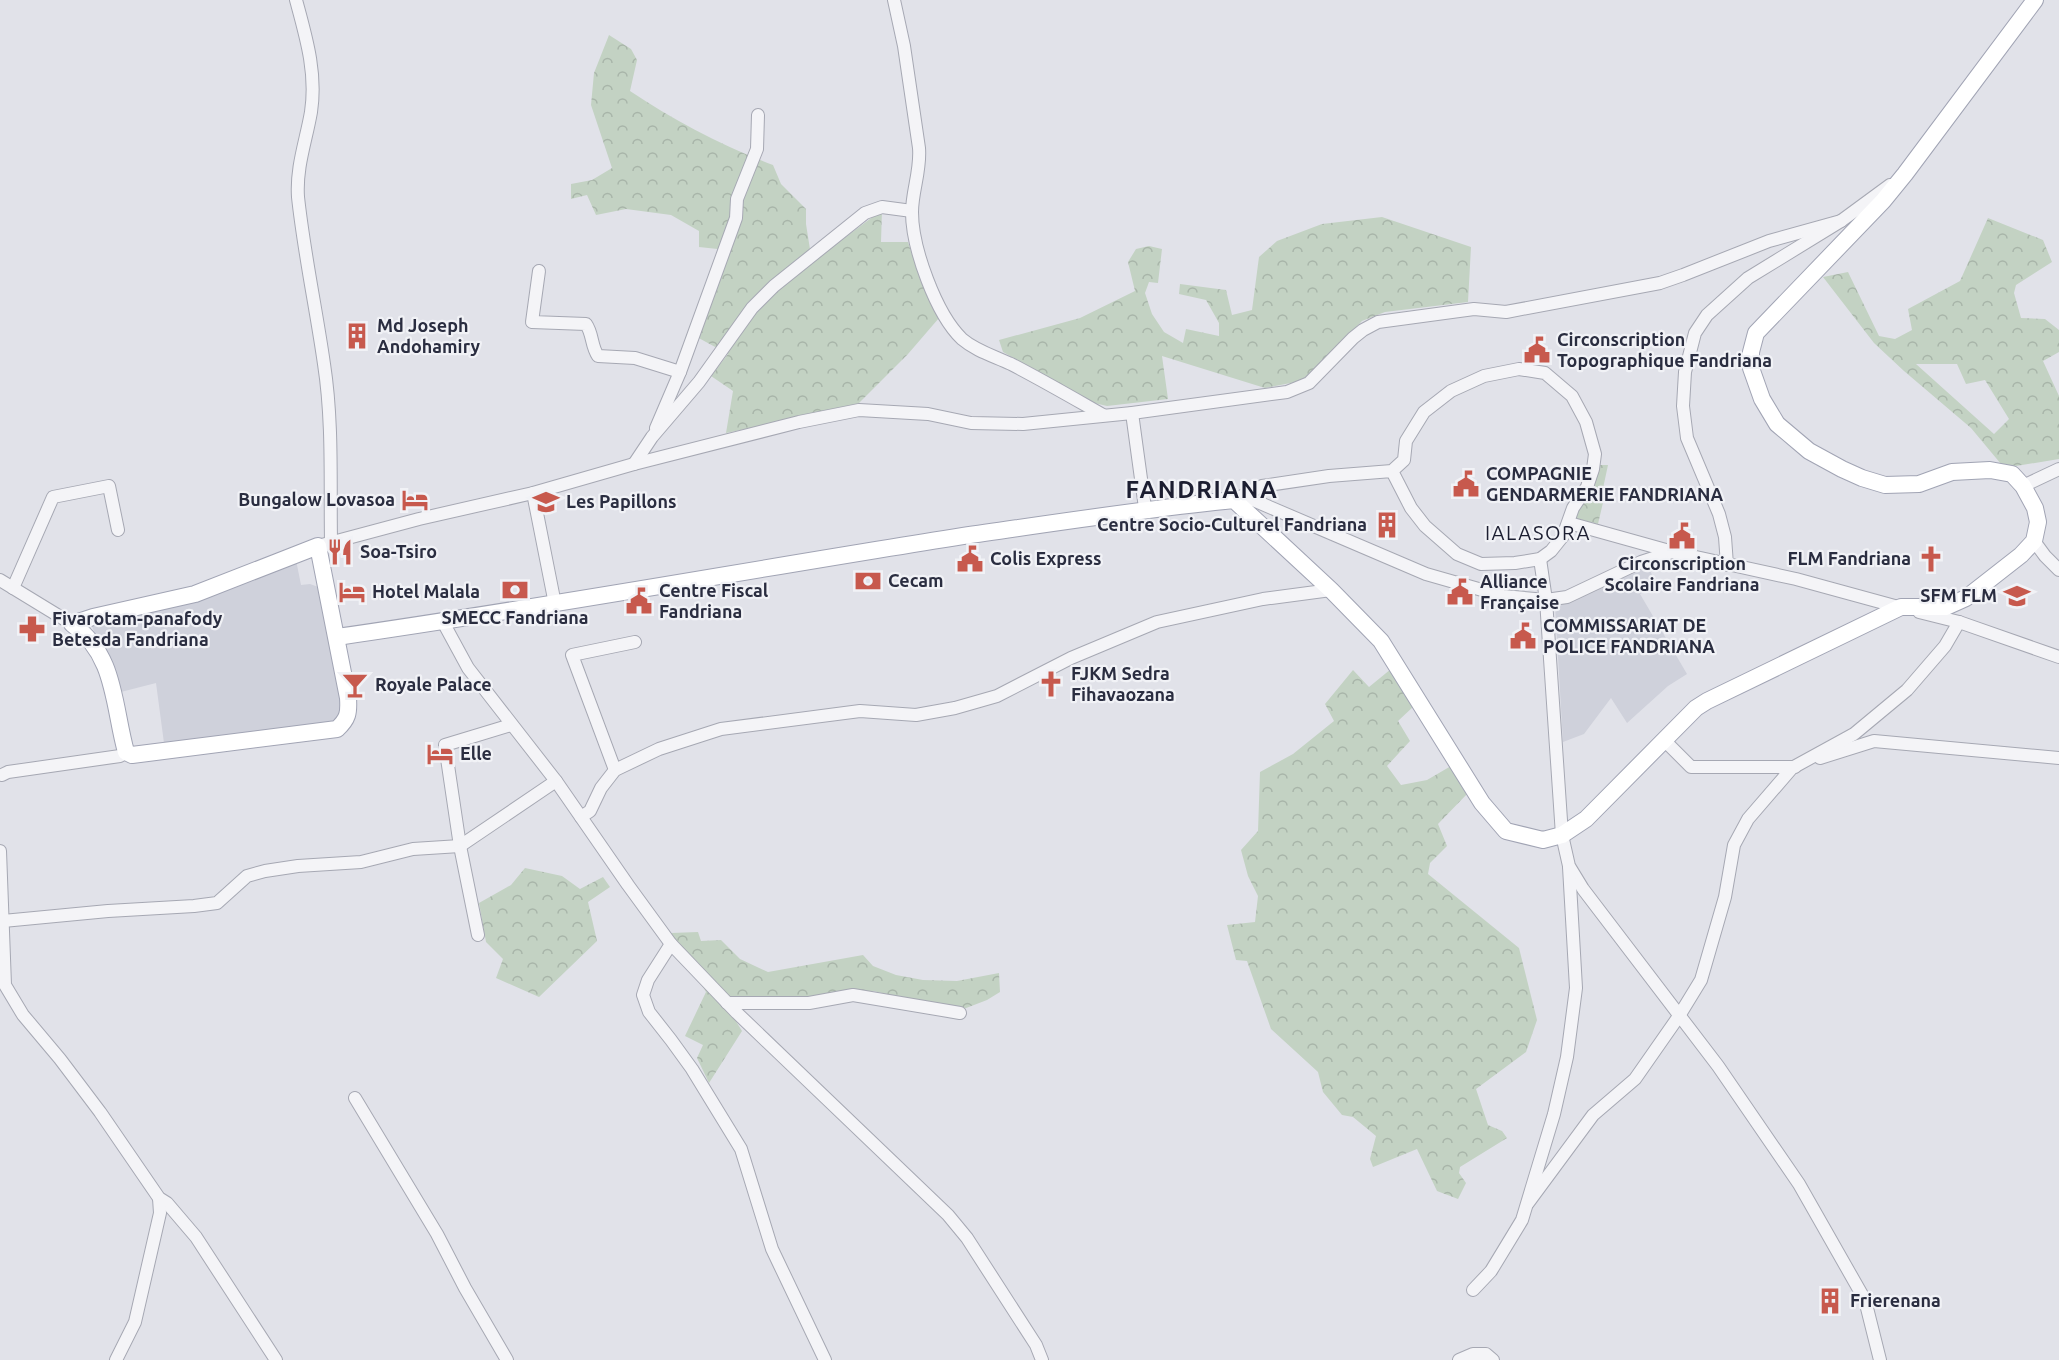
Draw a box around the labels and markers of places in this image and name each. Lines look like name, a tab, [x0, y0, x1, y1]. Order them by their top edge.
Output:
place label: Md Joseph Andohamiry	[377, 315, 481, 356]
building icon: Md Joseph Andohamiry	[342, 321, 372, 351]
place label: Circonscription Topographique Fandriana	[1557, 329, 1772, 370]
public building icon: Circonscription Topographique Fandriana	[1522, 335, 1552, 365]
place label: COMPAGNIE GENDARMERIE FANDRIANA	[1486, 463, 1724, 504]
public building icon: COMPAGNIE GENDARMERIE FANDRIANA	[1451, 469, 1481, 499]
hotel icon: Bungalow Lovasoa	[400, 485, 430, 515]
school or university icon: Les Papillons	[531, 487, 561, 517]
place label: Bungalow Lovasoa	[238, 489, 395, 509]
place label: Les Papillons	[566, 491, 676, 511]
building icon: Centre Socio-Culturel Fandriana	[1372, 510, 1402, 540]
place label: Centre Socio-Culturel Fandriana	[1097, 514, 1367, 534]
public building icon: Circonscription Scolaire Fandriana	[1667, 521, 1697, 551]
restaurant icon: Soa-Tsiro	[325, 537, 355, 567]
place label: Soa-Tsiro	[360, 541, 437, 561]
public building icon: Colis Express	[955, 544, 985, 574]
church icon: FLM Fandriana	[1916, 544, 1946, 574]
place label: Colis Express	[990, 548, 1102, 568]
place label: FLM Fandriana	[1788, 548, 1911, 568]
place label: Circonscription Scolaire Fandriana	[1604, 553, 1760, 594]
bank icon: Cecam	[853, 566, 883, 596]
place label: Cecam	[888, 570, 943, 590]
place label: Alliance Française	[1480, 571, 1559, 613]
bank icon: SMECC Fandriana	[500, 575, 530, 605]
hotel icon: Hotel Malala	[337, 577, 367, 607]
public building icon: Alliance Française	[1445, 577, 1475, 607]
place label: Centre Fiscal Fandriana	[659, 580, 769, 621]
place label: Hotel Malala	[372, 581, 480, 601]
school or university icon: SFM FLM	[2002, 581, 2032, 611]
place label: SFM FLM	[1920, 585, 1997, 605]
public building icon: Centre Fiscal Fandriana	[624, 586, 654, 616]
place label: SMECC Fandriana	[442, 607, 588, 627]
place label: Fivarotam-panafody Betesda Fandriana	[52, 608, 223, 649]
pharmacy icon: Fivarotam-panafody Betesda Fandriana	[17, 614, 47, 644]
place label: COMMISSARIAT DE POLICE FANDRIANA	[1543, 615, 1715, 656]
public building icon: COMMISSARIAT DE POLICE FANDRIANA	[1508, 621, 1538, 651]
place label: FJKM Sedra Fihavaozana	[1071, 663, 1175, 704]
church icon: FJKM Sedra Fihavaozana	[1036, 669, 1066, 699]
bar icon: Royale Palace	[340, 670, 370, 700]
place label: Royale Palace	[375, 674, 492, 694]
hotel icon: Elle	[425, 739, 455, 769]
place label: Elle	[460, 743, 492, 763]
building icon: Frierenana	[1815, 1286, 1845, 1316]
place label: Frierenana	[1850, 1290, 1941, 1310]

